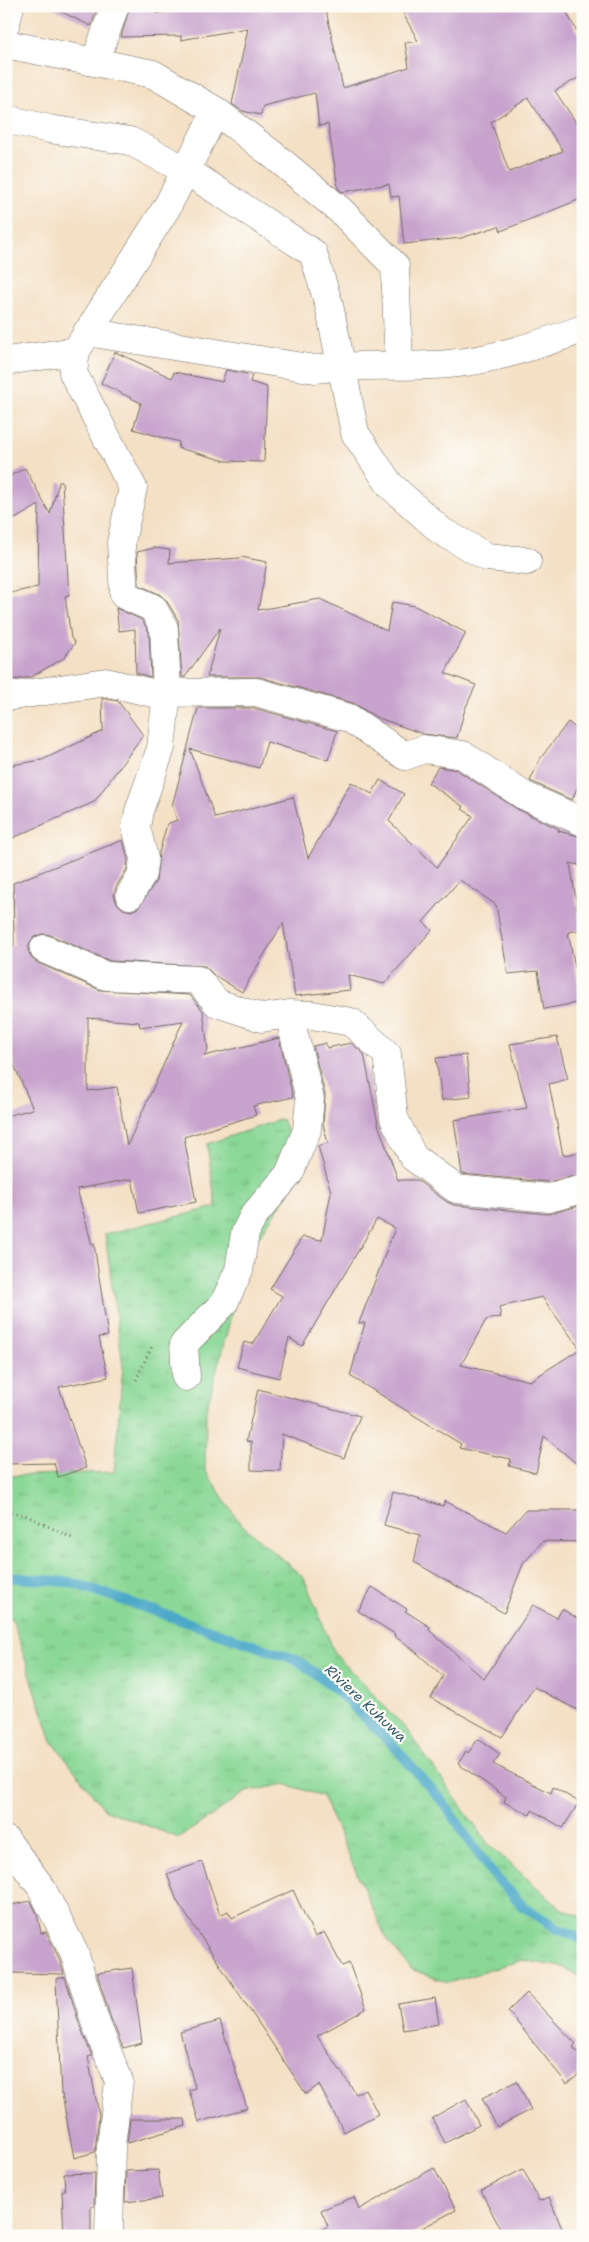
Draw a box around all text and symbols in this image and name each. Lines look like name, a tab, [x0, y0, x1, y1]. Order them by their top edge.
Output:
water label: Riviere Kuhuwa	[321, 1660, 411, 1746]

